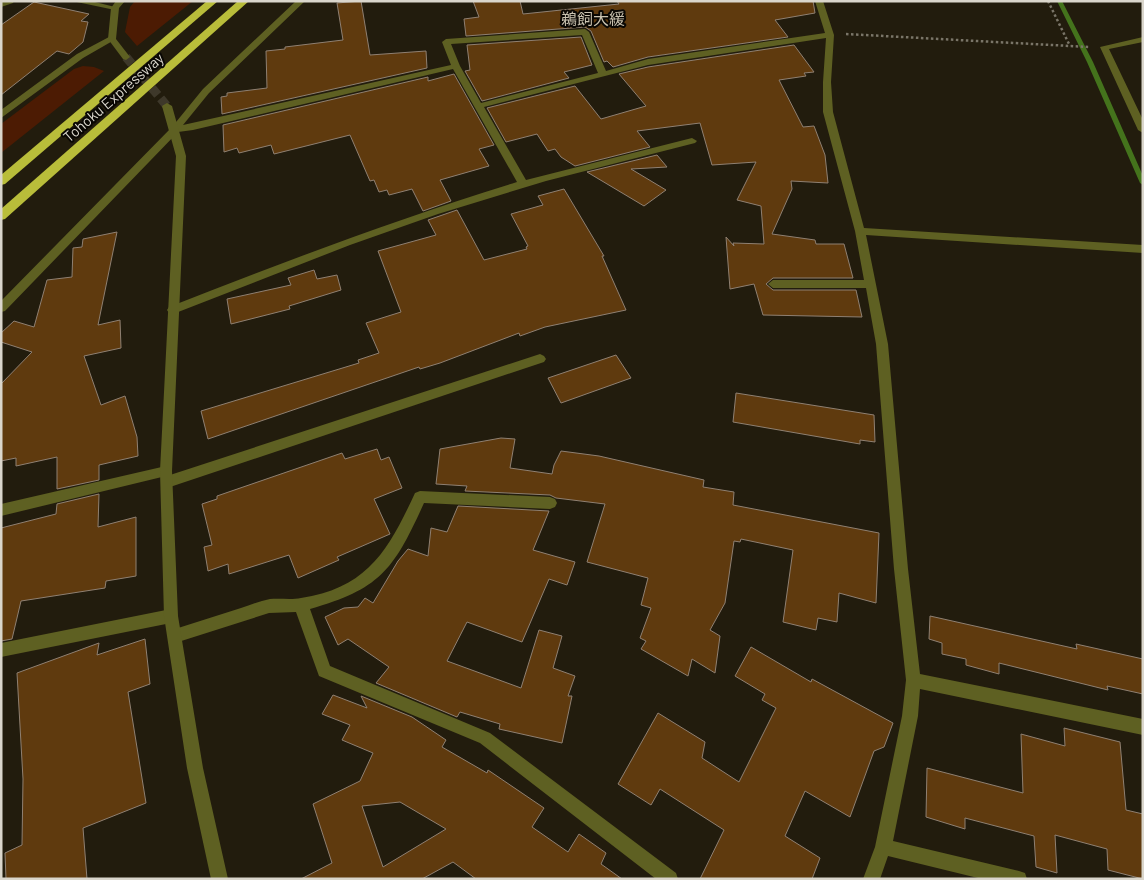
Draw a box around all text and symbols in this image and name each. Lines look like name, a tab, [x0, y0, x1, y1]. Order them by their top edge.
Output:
district label: 鵜飼大緩	[561, 9, 625, 28]
street label: Tohoku Expressway	[59, 48, 167, 145]

